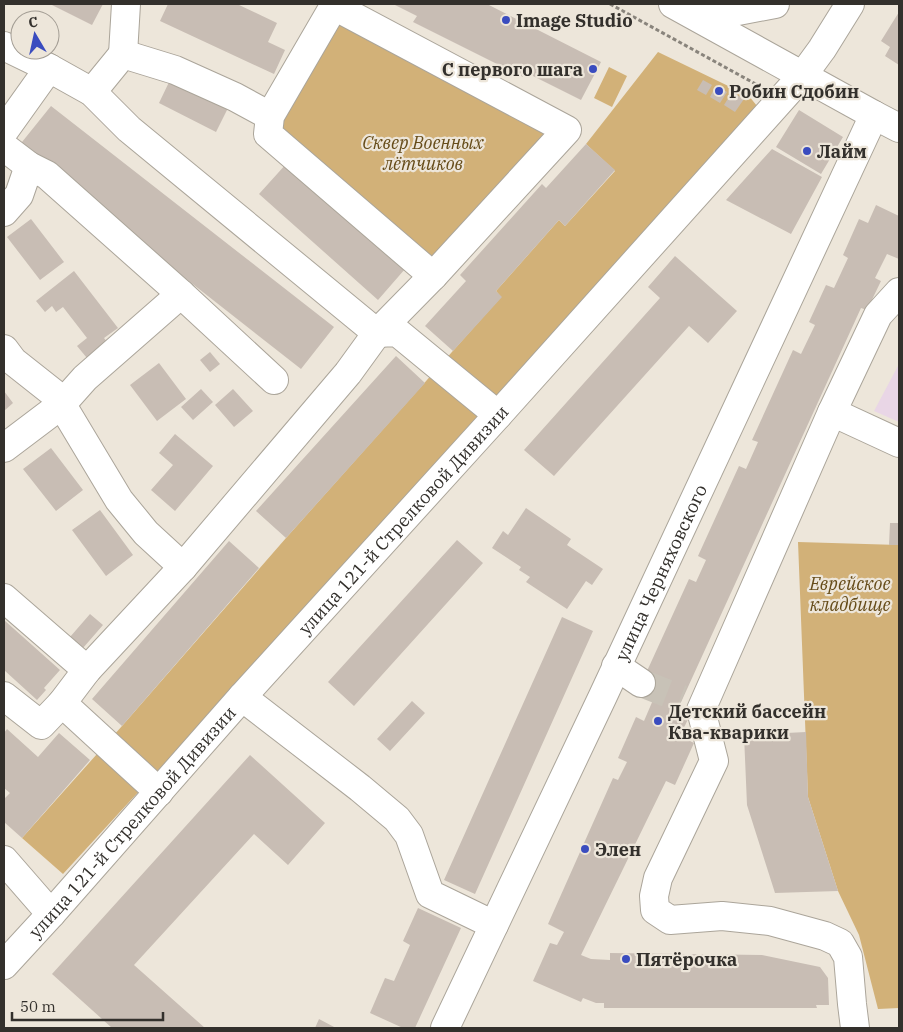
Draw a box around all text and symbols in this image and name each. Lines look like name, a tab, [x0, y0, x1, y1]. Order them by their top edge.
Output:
place label: Image Studio	[516, 9, 633, 32]
north arrow	[10, 10, 60, 60]
text: С	[27, 13, 39, 32]
marker: Image Studio	[500, 14, 512, 26]
place label: С первого шага	[442, 58, 583, 81]
marker: С первого шага	[587, 63, 599, 75]
place label: Робин Сдобин	[729, 80, 859, 103]
marker: Робин Сдобин	[713, 85, 725, 97]
park label: Сквер Военных лётчиков	[362, 131, 485, 175]
place label: Лайм	[817, 140, 867, 163]
marker: Лайм	[801, 145, 813, 157]
street label: улица 121-й Стрелковой Дивизии	[293, 400, 513, 639]
street label: улица Черняховского	[610, 480, 712, 664]
park label: Еврейское кладбище	[808, 572, 891, 616]
place label: Детский бассейн Ква-кварики	[668, 700, 826, 744]
street label: улица 121-й Стрелковой Дивизии	[23, 701, 240, 943]
marker: Детский бассейн Ква-кварики	[652, 715, 664, 727]
place label: Элен	[595, 838, 641, 861]
marker: Элен	[579, 843, 591, 855]
place label: Пятёрочка	[636, 948, 737, 971]
marker: Пятёрочка	[620, 953, 632, 965]
scale bar	[12, 990, 164, 1022]
text: 50 m	[20, 997, 56, 1016]

